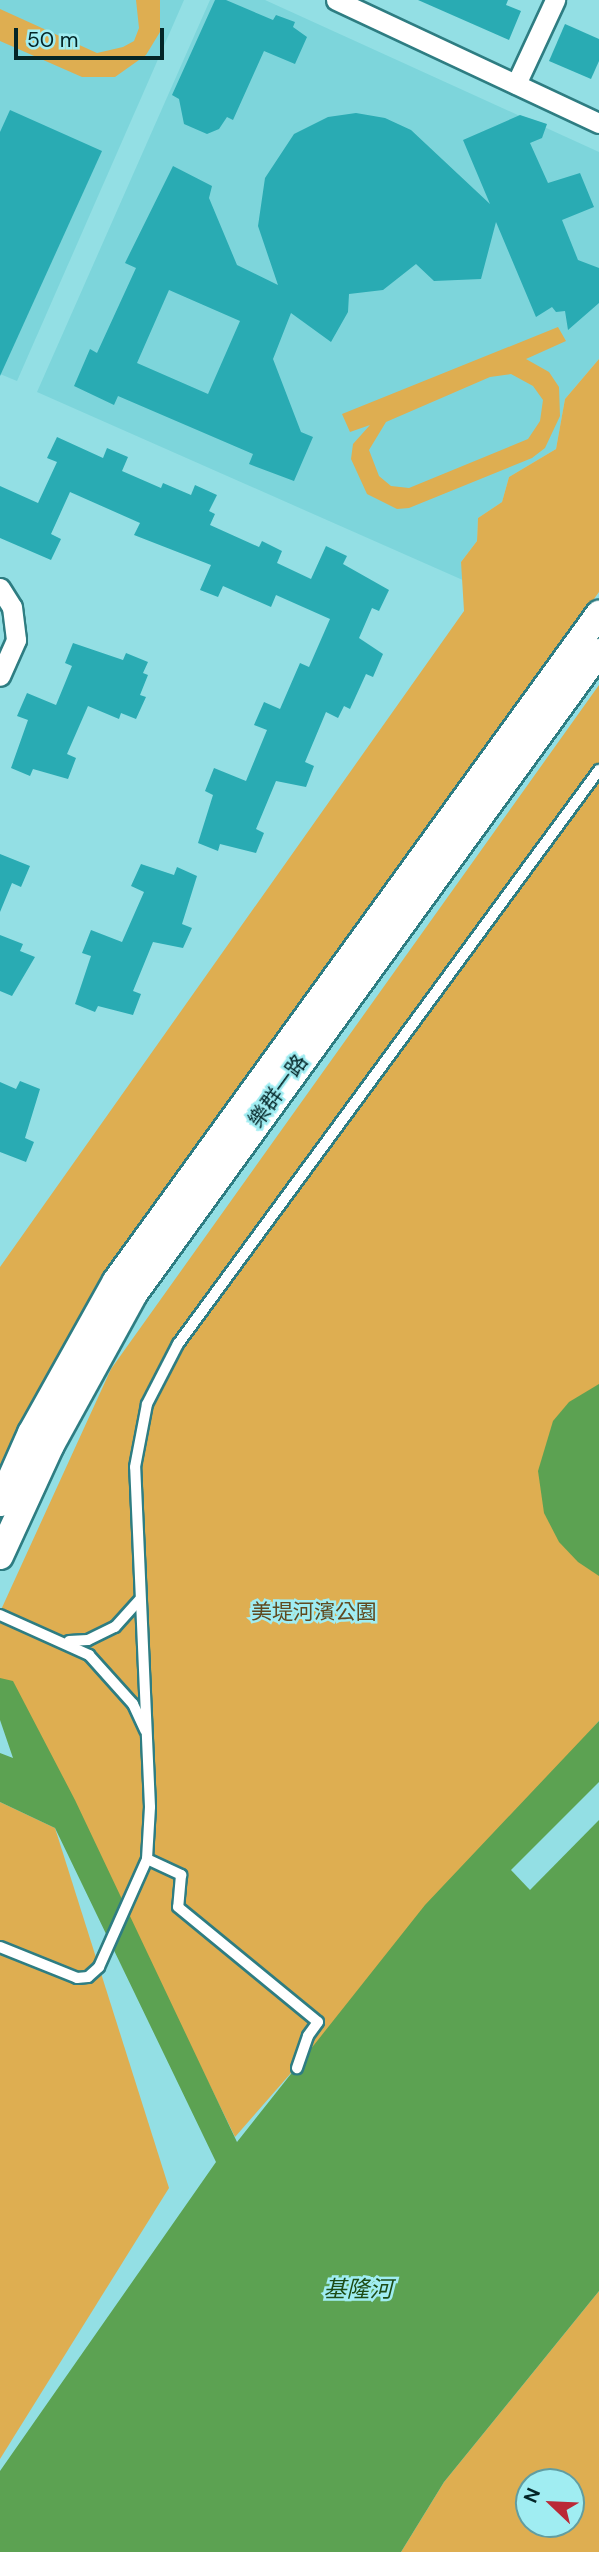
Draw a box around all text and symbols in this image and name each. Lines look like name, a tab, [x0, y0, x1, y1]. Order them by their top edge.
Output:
scale bar	[18, 14, 168, 58]
text: 50 m	[27, 26, 78, 54]
street label: 樂群一路	[243, 1050, 313, 1132]
park label: 美堤河濱公園	[251, 1599, 377, 1625]
water label: 基隆河	[324, 2275, 392, 2303]
north arrow	[515, 2468, 585, 2538]
text: N	[518, 2484, 546, 2507]

